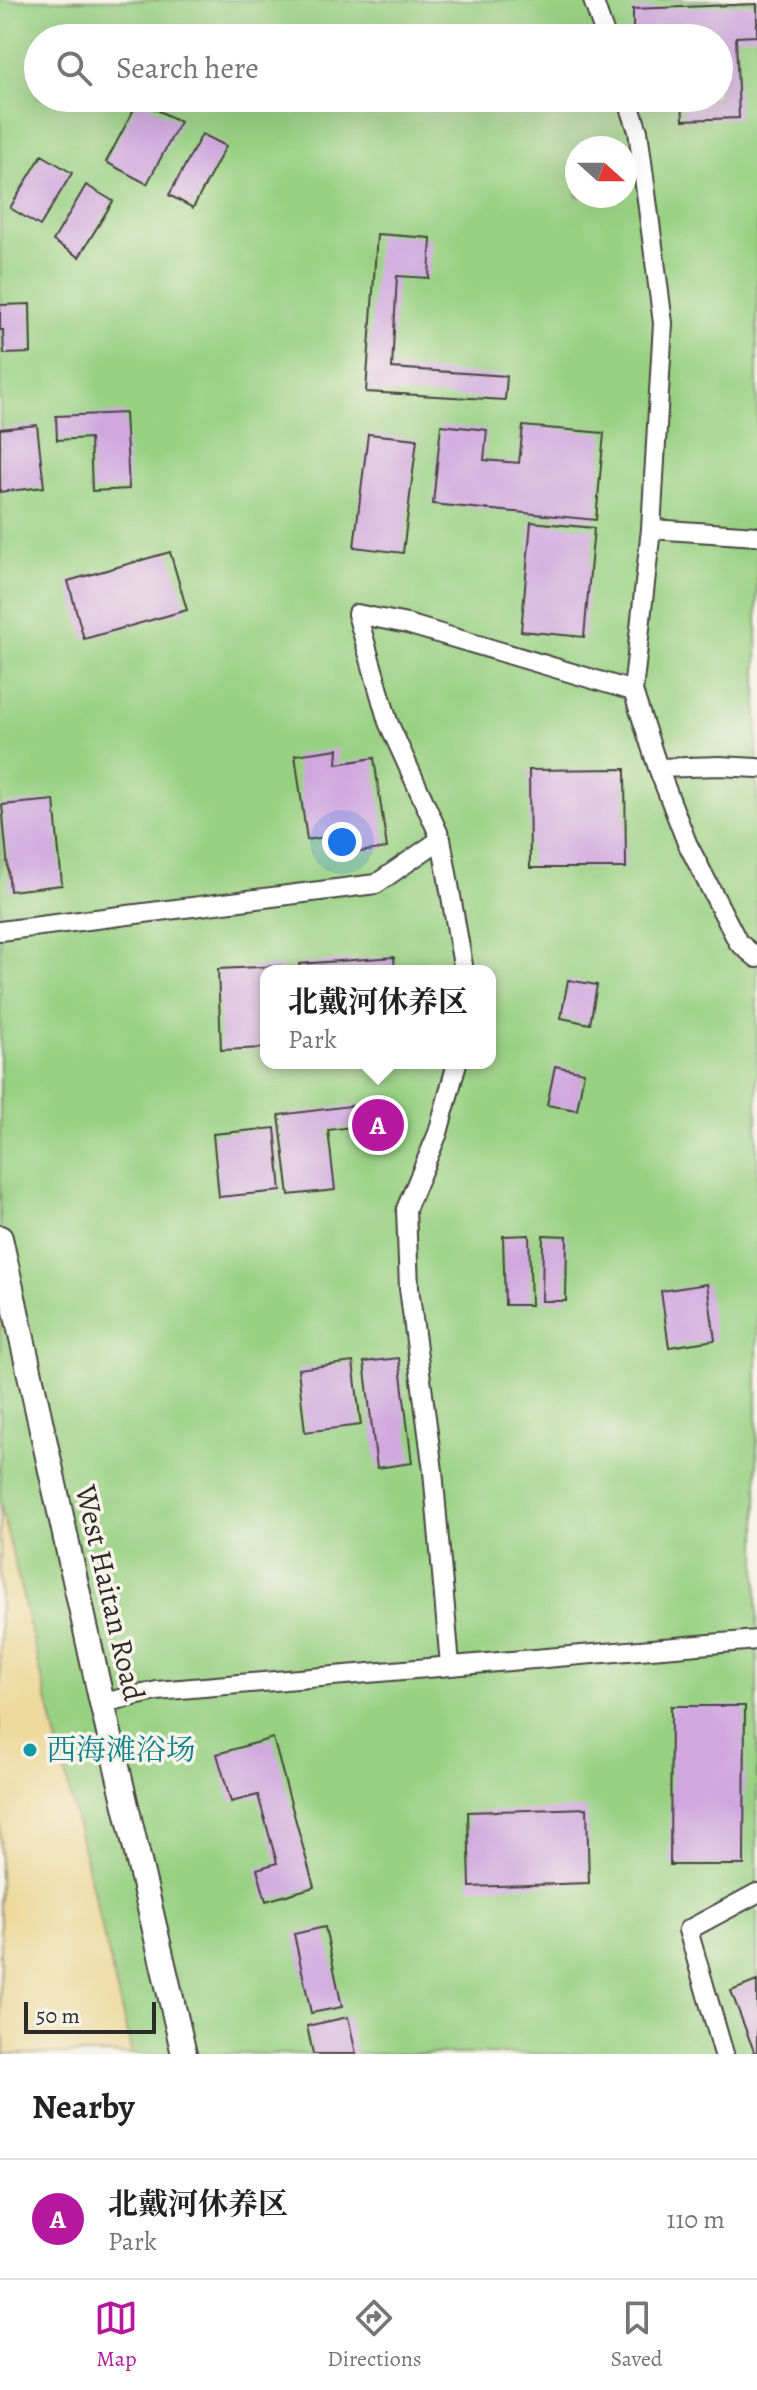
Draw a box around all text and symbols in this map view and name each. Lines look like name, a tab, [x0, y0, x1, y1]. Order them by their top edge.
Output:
search box	[24, 24, 733, 112]
icon: search	[52, 46, 96, 90]
text: Search here	[116, 48, 259, 88]
north arrow	[565, 136, 637, 208]
your location	[322, 822, 362, 862]
popup	[260, 965, 496, 1069]
text: 北戴河休养区	[288, 982, 468, 1022]
text: Park	[288, 1022, 337, 1057]
pin: A	[352, 1095, 404, 1155]
street label: West Haitan Road	[66, 1480, 154, 1706]
place label: 西海滩浴场	[46, 1730, 196, 1770]
marker: 西海滩浴场	[21, 1741, 39, 1759]
scale bar	[24, 1998, 156, 2034]
text: 50 m	[36, 2001, 80, 2031]
text: Nearby	[32, 2083, 135, 2130]
text: 北戴河休养区	[108, 2184, 288, 2224]
text: A	[50, 2202, 66, 2237]
text: 110 m	[667, 2202, 725, 2237]
text: Park	[108, 2224, 157, 2259]
tab: Map	[94, 2296, 138, 2374]
tab: Directions	[327, 2296, 422, 2374]
tab: Saved	[610, 2296, 663, 2374]

